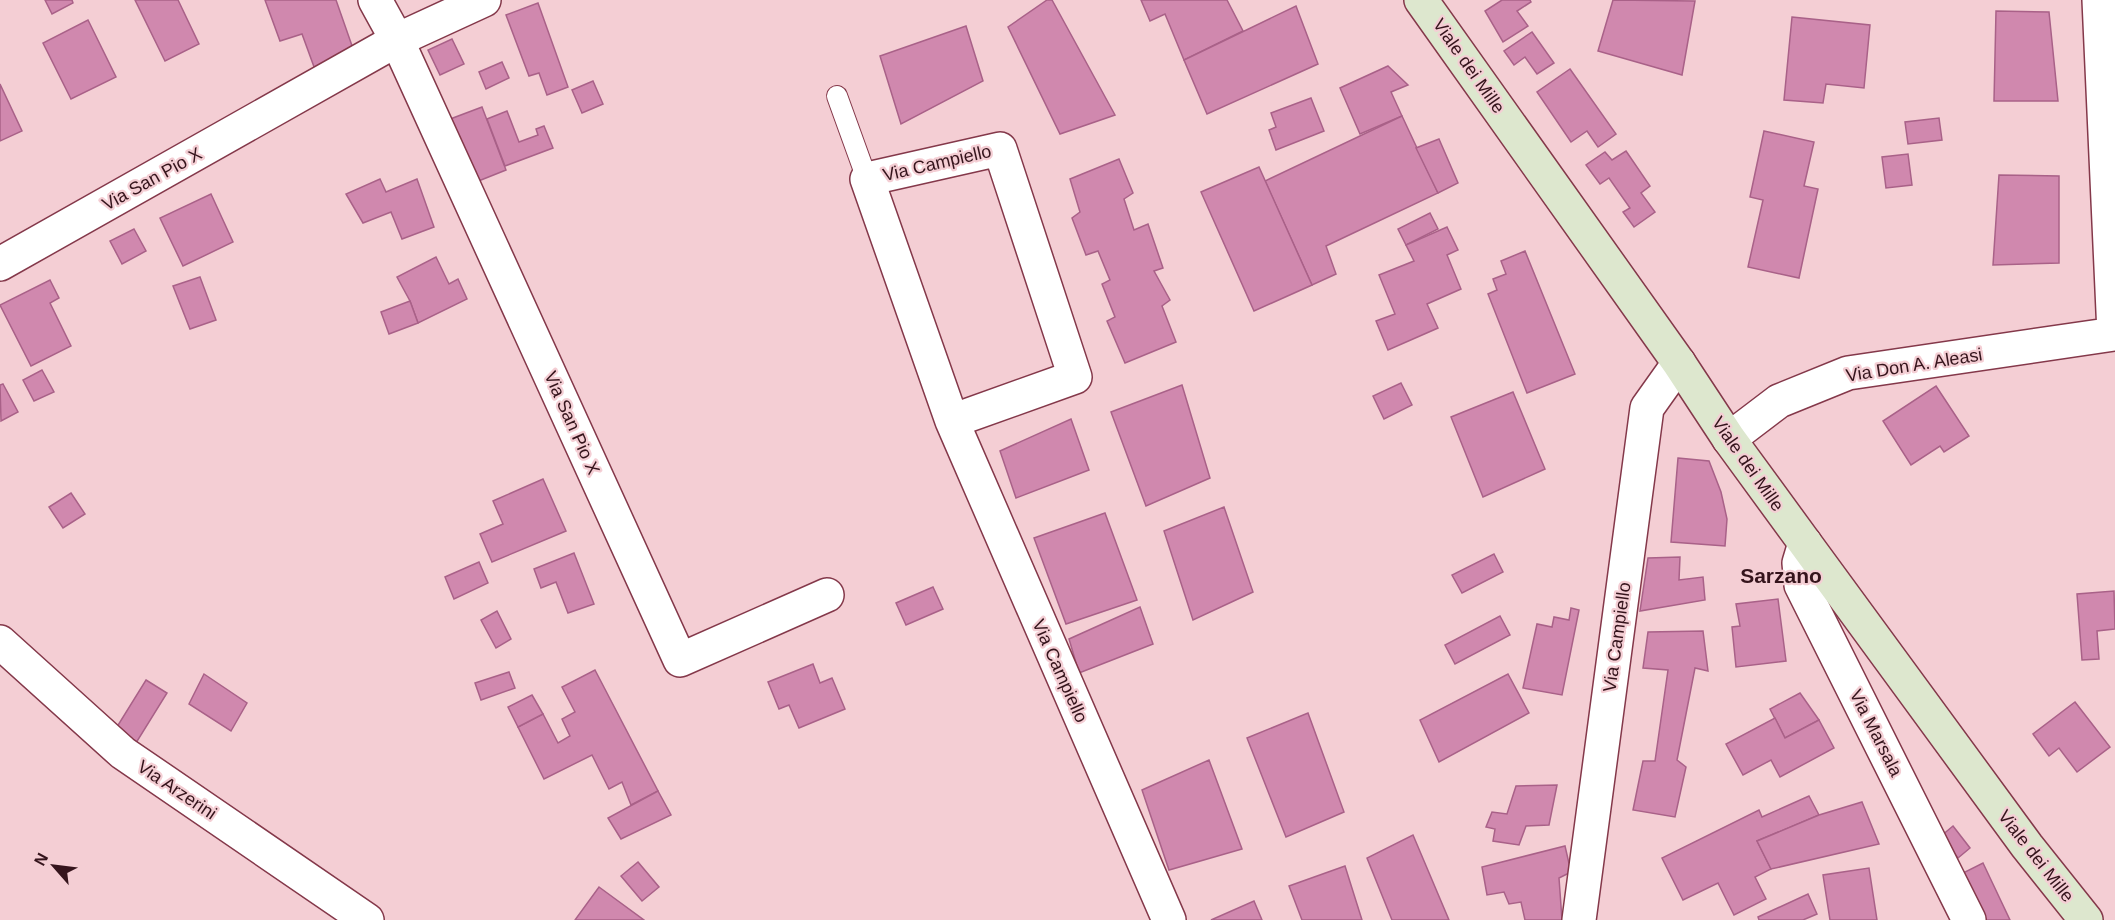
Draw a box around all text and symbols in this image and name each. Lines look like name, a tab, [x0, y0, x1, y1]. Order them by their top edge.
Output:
street label: Viale dei Mille	[1429, 15, 1509, 117]
street label: Via Campiello	[881, 141, 993, 185]
street label: Via San Pio X	[99, 143, 205, 215]
street label: Via Don A. Aleasi	[1844, 344, 1984, 386]
street label: Via San Pio X	[540, 368, 604, 478]
street label: Viale dei Mille	[1708, 413, 1788, 515]
district label: Sarzano	[1740, 564, 1822, 587]
street label: Via Campiello	[1599, 581, 1635, 693]
street label: Via Campiello	[1028, 616, 1092, 726]
street label: Via Marsala	[1846, 686, 1907, 781]
street label: Via Arzerini	[134, 756, 220, 824]
street label: Viale dei Mille	[1994, 806, 2078, 906]
north arrow	[24, 836, 84, 896]
text: N	[31, 850, 51, 868]

